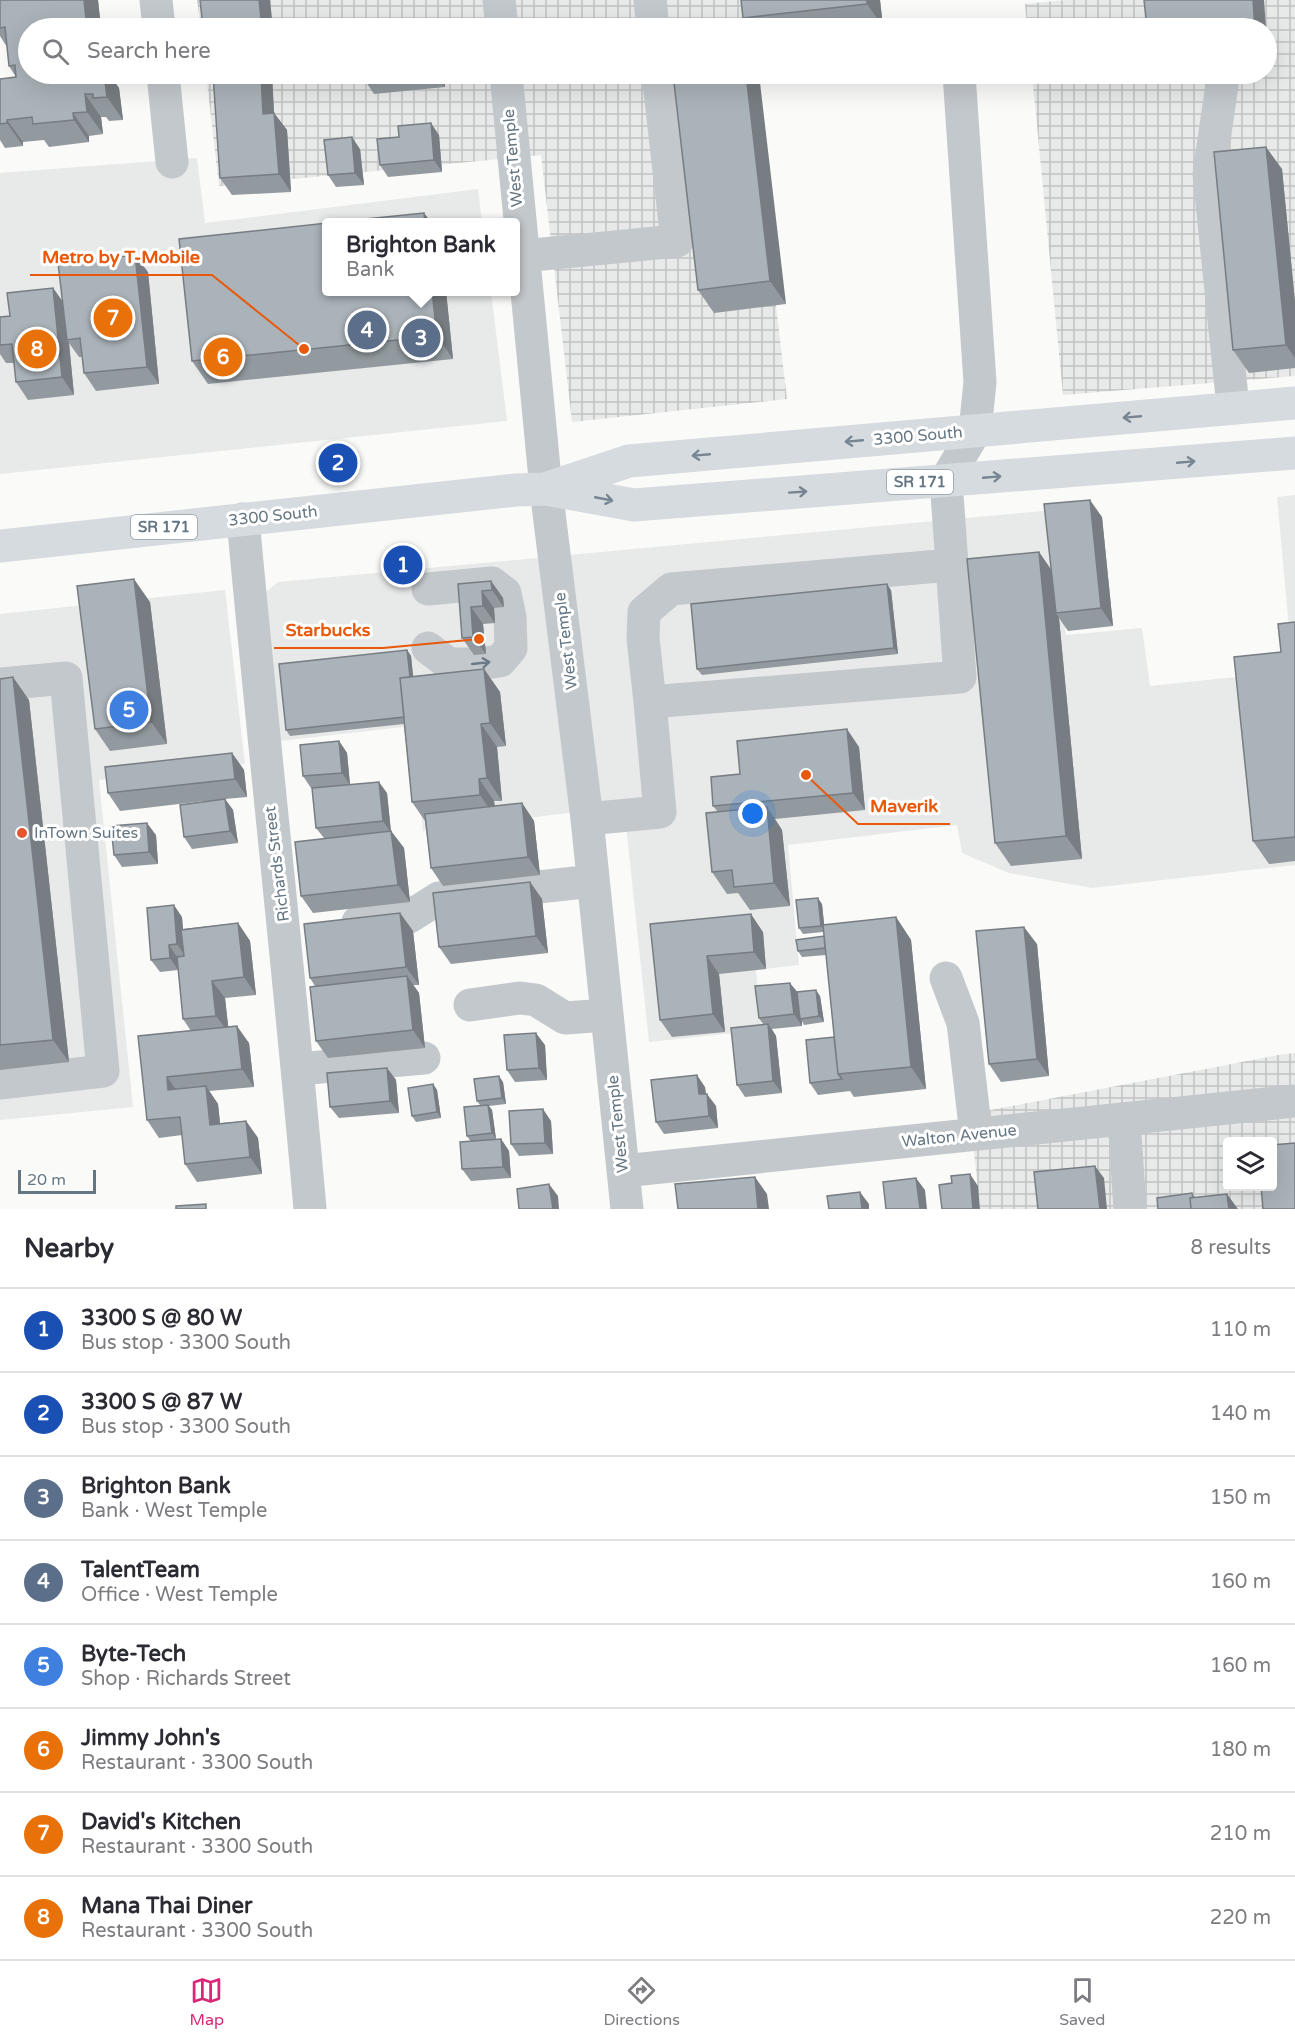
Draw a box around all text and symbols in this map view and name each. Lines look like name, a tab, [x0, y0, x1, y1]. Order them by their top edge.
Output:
search box	[18, 18, 1277, 84]
icon: search	[39, 35, 72, 68]
text: Search here	[87, 38, 211, 64]
street label: West Temple	[499, 108, 527, 208]
popup	[322, 218, 520, 296]
text: Brighton Bank	[346, 232, 496, 258]
callout: Metro by T-Mobile	[30, 239, 212, 275]
text: Metro by T-Mobile	[42, 246, 200, 268]
text: Bank	[346, 258, 394, 282]
pin: 7	[94, 296, 132, 340]
pin: 4	[348, 308, 386, 352]
pin: 3	[402, 316, 440, 360]
pin: 8	[18, 326, 57, 372]
pin: 6	[204, 334, 242, 380]
one-way arrow	[1123, 411, 1143, 422]
street label: 3300 South	[873, 422, 963, 450]
one-way arrow	[845, 436, 865, 447]
pin: 2	[318, 440, 358, 486]
one-way arrow	[691, 450, 711, 461]
one-way arrow	[1176, 456, 1196, 467]
road number: SR 171	[887, 470, 953, 494]
one-way arrow	[982, 471, 1001, 482]
one-way arrow	[787, 486, 807, 497]
one-way arrow	[593, 494, 613, 505]
street label: 3300 South	[227, 501, 319, 531]
road number: SR 171	[131, 515, 197, 539]
pin: 1	[384, 542, 422, 588]
street label: West Temple	[550, 591, 582, 691]
callout: Starbucks	[274, 612, 383, 648]
text: Starbucks	[286, 619, 371, 641]
one-way arrow	[470, 657, 490, 668]
pin: 5	[110, 688, 148, 732]
callout: Maverik	[858, 788, 950, 824]
text: Maverik	[870, 795, 938, 817]
your location	[738, 799, 767, 828]
street label: Richards Street	[260, 805, 294, 923]
place label: InTown Suites	[34, 823, 138, 843]
marker: InTown Suites	[15, 826, 29, 840]
street label: West Temple	[603, 1074, 633, 1174]
street label: Walton Avenue	[901, 1120, 1017, 1152]
map controls	[1223, 1137, 1277, 1191]
button: layers	[1223, 1137, 1277, 1191]
scale bar	[18, 1167, 96, 1194]
text: 20 m	[27, 1170, 66, 1190]
text: Nearby	[24, 1233, 114, 1264]
text: 8 results	[1191, 1236, 1271, 1260]
text: 3300 S @ 80 W	[81, 1305, 242, 1331]
text: 1	[37, 1318, 50, 1342]
text: 110 m	[1210, 1318, 1271, 1342]
text: Bus stop · 3300 South	[81, 1331, 291, 1355]
text: 3300 S @ 87 W	[81, 1389, 242, 1415]
text: 2	[37, 1402, 50, 1426]
text: 140 m	[1210, 1402, 1271, 1426]
text: Bus stop · 3300 South	[81, 1415, 291, 1439]
text: Brighton Bank	[81, 1473, 231, 1499]
text: 3	[37, 1486, 50, 1510]
text: 150 m	[1210, 1486, 1271, 1510]
text: Bank · West Temple	[81, 1499, 267, 1523]
text: TalentTeam	[81, 1557, 200, 1583]
text: 4	[37, 1570, 50, 1594]
text: 160 m	[1210, 1570, 1271, 1594]
text: Office · West Temple	[81, 1583, 278, 1607]
text: Byte-Tech	[81, 1641, 186, 1667]
text: 5	[37, 1654, 50, 1678]
text: 160 m	[1210, 1654, 1271, 1678]
text: Shop · Richards Street	[81, 1667, 291, 1691]
text: Jimmy John's	[81, 1725, 220, 1751]
text: 6	[37, 1738, 50, 1762]
text: 180 m	[1210, 1738, 1271, 1762]
text: Restaurant · 3300 South	[81, 1751, 313, 1775]
text: David's Kitchen	[81, 1809, 241, 1835]
text: 7	[37, 1822, 50, 1846]
text: 210 m	[1210, 1822, 1271, 1846]
text: Restaurant · 3300 South	[81, 1835, 313, 1859]
text: Mana Thai Diner	[81, 1893, 252, 1919]
text: 8	[37, 1906, 50, 1930]
text: 220 m	[1210, 1906, 1271, 1930]
text: Restaurant · 3300 South	[81, 1919, 313, 1943]
tab: Map	[190, 1974, 224, 2030]
tab: Directions	[603, 1974, 680, 2030]
tab: Saved	[1059, 1974, 1105, 2030]

